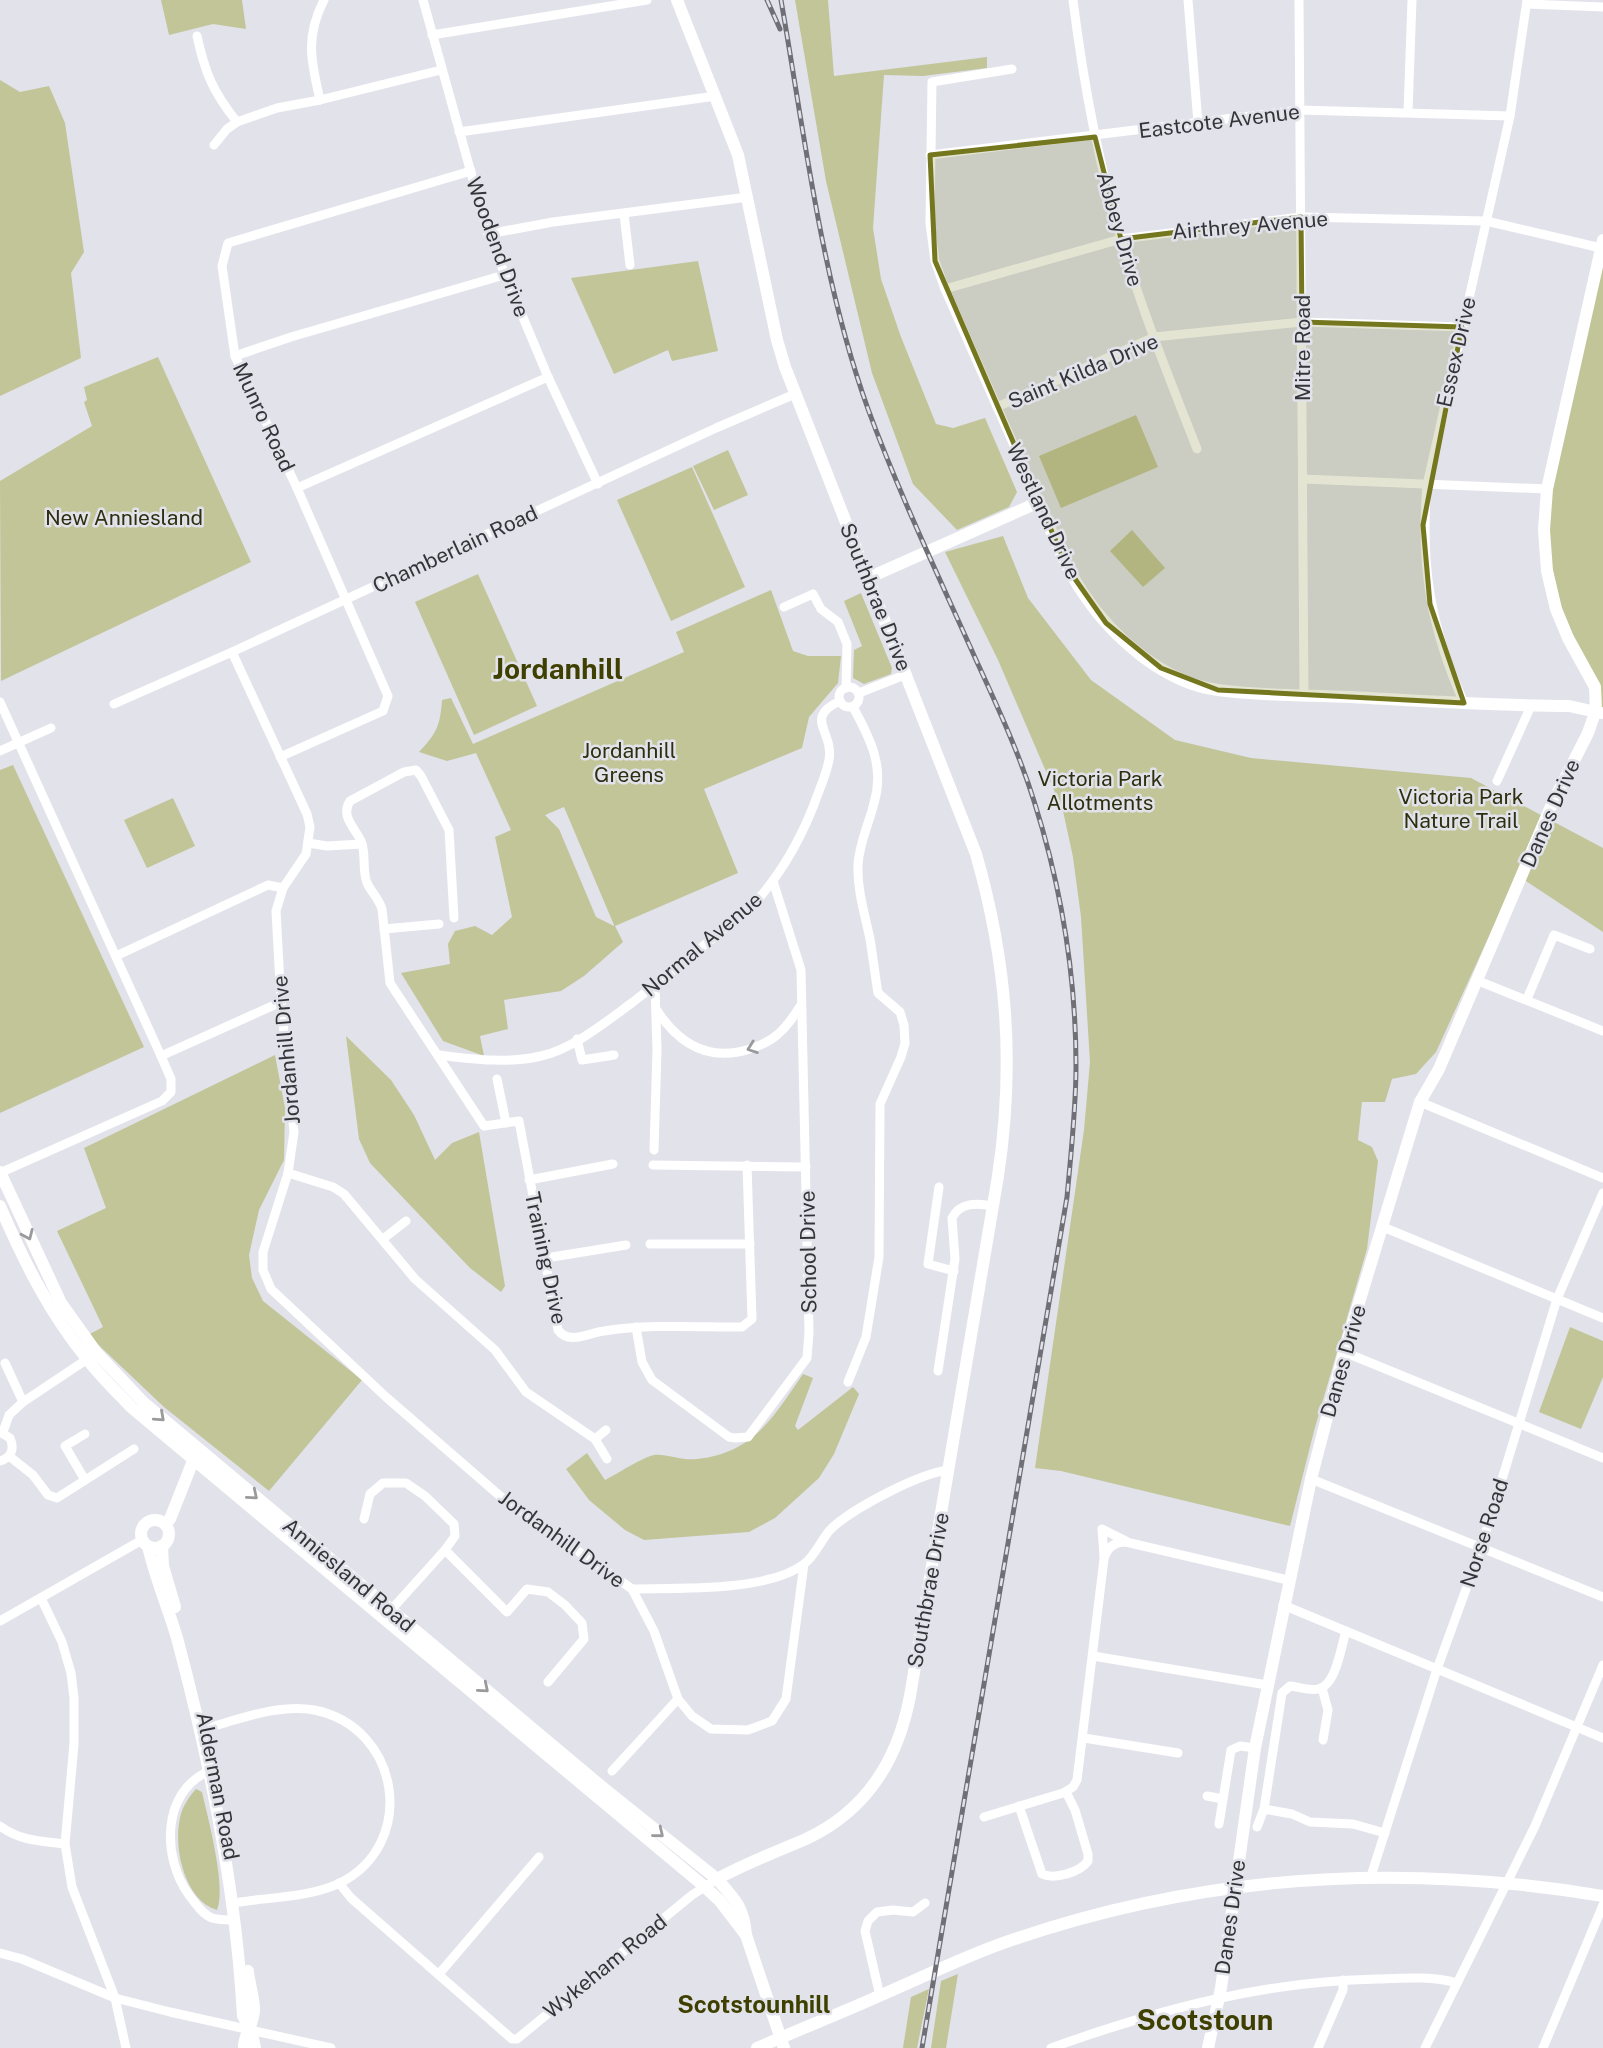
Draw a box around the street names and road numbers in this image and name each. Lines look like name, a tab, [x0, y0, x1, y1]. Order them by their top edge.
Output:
street label: Eastcote Avenue	[1137, 99, 1301, 143]
street label: Abbey Drive	[1092, 169, 1148, 289]
street label: Woodend Drive	[461, 174, 535, 320]
street label: Airthrey Avenue	[1171, 206, 1329, 244]
street label: Essex Drive	[1431, 294, 1481, 410]
street label: Mitre Road	[1290, 295, 1315, 401]
street label: Saint Kilda Drive	[1004, 328, 1162, 414]
street label: Munro Road	[228, 358, 300, 476]
street label: Westland Drive	[1002, 439, 1086, 583]
street label: Chamberlain Road	[369, 500, 541, 598]
street label: Southbrae Drive	[835, 519, 917, 675]
street label: Danes Drive	[1515, 755, 1585, 871]
street label: Normal Avenue	[637, 887, 767, 1001]
street label: Jordanhill Drive	[267, 974, 305, 1126]
street label: Training Drive	[520, 1190, 572, 1326]
street label: School Drive	[794, 1190, 822, 1314]
street label: Danes Drive	[1315, 1302, 1371, 1420]
street label: Norse Road	[1455, 1475, 1513, 1591]
street label: Jordanhill Drive	[494, 1485, 630, 1593]
street label: Southbrae Drive	[902, 1510, 954, 1670]
street label: Anniesland Road	[278, 1513, 420, 1637]
street label: Alderman Road	[191, 1710, 245, 1862]
street label: Danes Drive	[1210, 1858, 1250, 1976]
street label: Wykeham Road	[538, 1909, 672, 2023]

